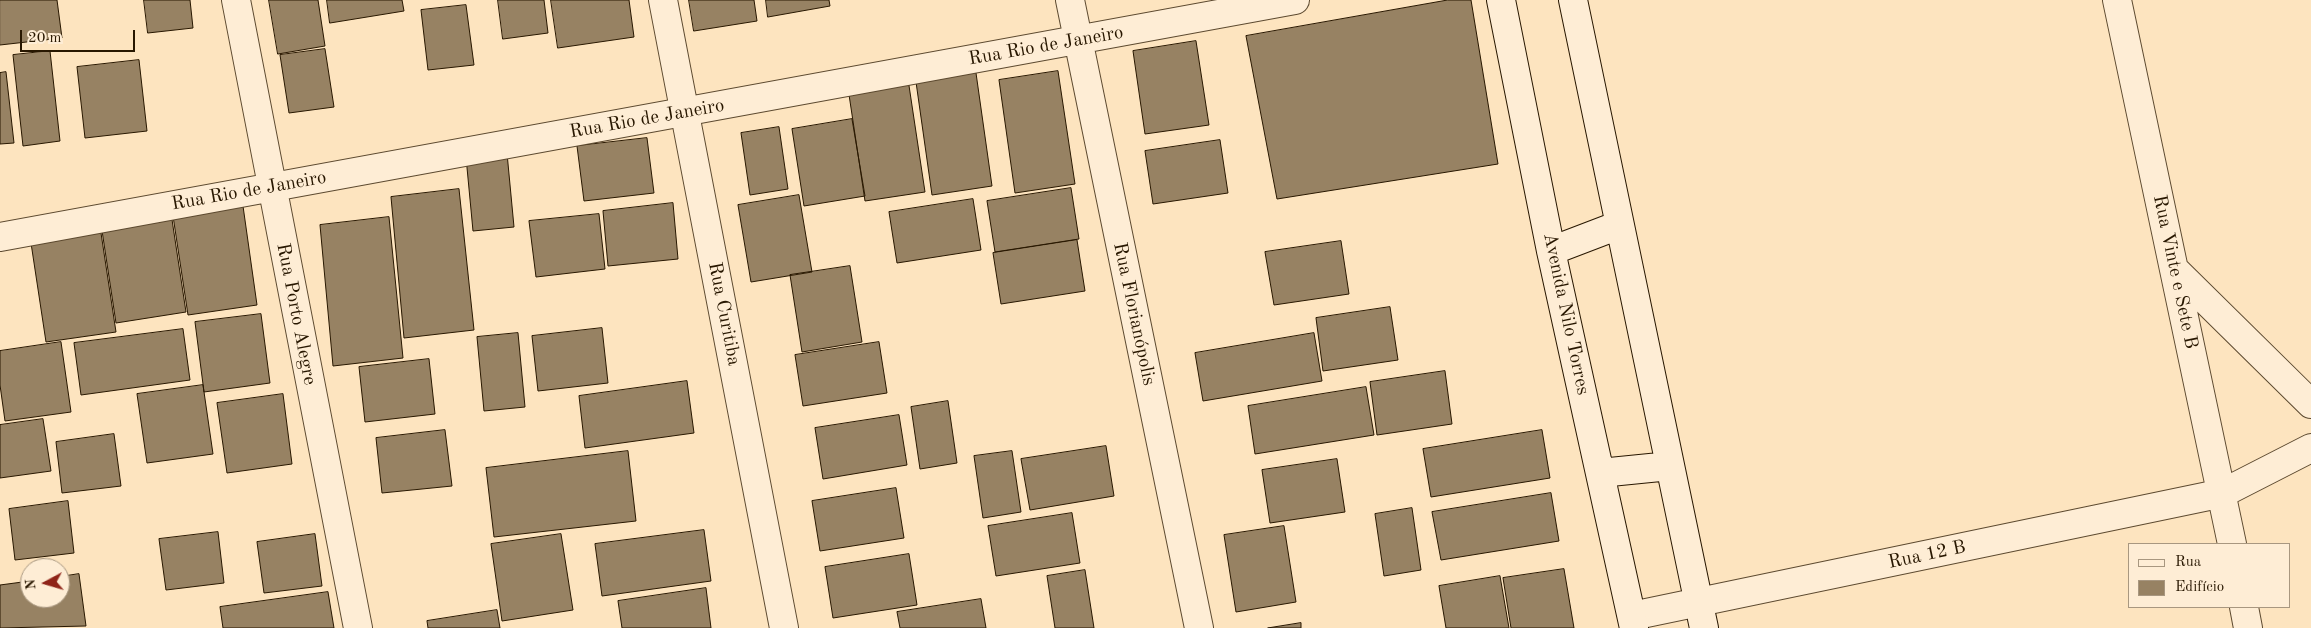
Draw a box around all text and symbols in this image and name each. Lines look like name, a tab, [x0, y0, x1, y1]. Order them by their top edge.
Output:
scale bar	[22, 20, 138, 52]
street label: Rua Rio de Janeiro	[967, 21, 1125, 71]
text: 20 m	[28, 31, 62, 46]
street label: Rua Rio de Janeiro	[568, 94, 726, 144]
street label: Rua Rio de Janeiro	[170, 166, 328, 216]
street label: Rua Vinte e Sete B	[2148, 193, 2202, 351]
street label: Avenida Nilo Torres	[1538, 231, 1594, 397]
street label: Rua Florianópolis	[1108, 240, 1160, 388]
street label: Rua Porto Alegre	[271, 241, 321, 387]
street label: Rua Curitiba	[703, 260, 745, 368]
street label: Rua 12 B	[1886, 536, 1968, 574]
legend	[2128, 543, 2291, 608]
text: Rua	[2175, 555, 2201, 570]
north arrow	[20, 558, 70, 608]
text: N	[24, 578, 39, 591]
text: Edifício	[2175, 580, 2224, 595]

